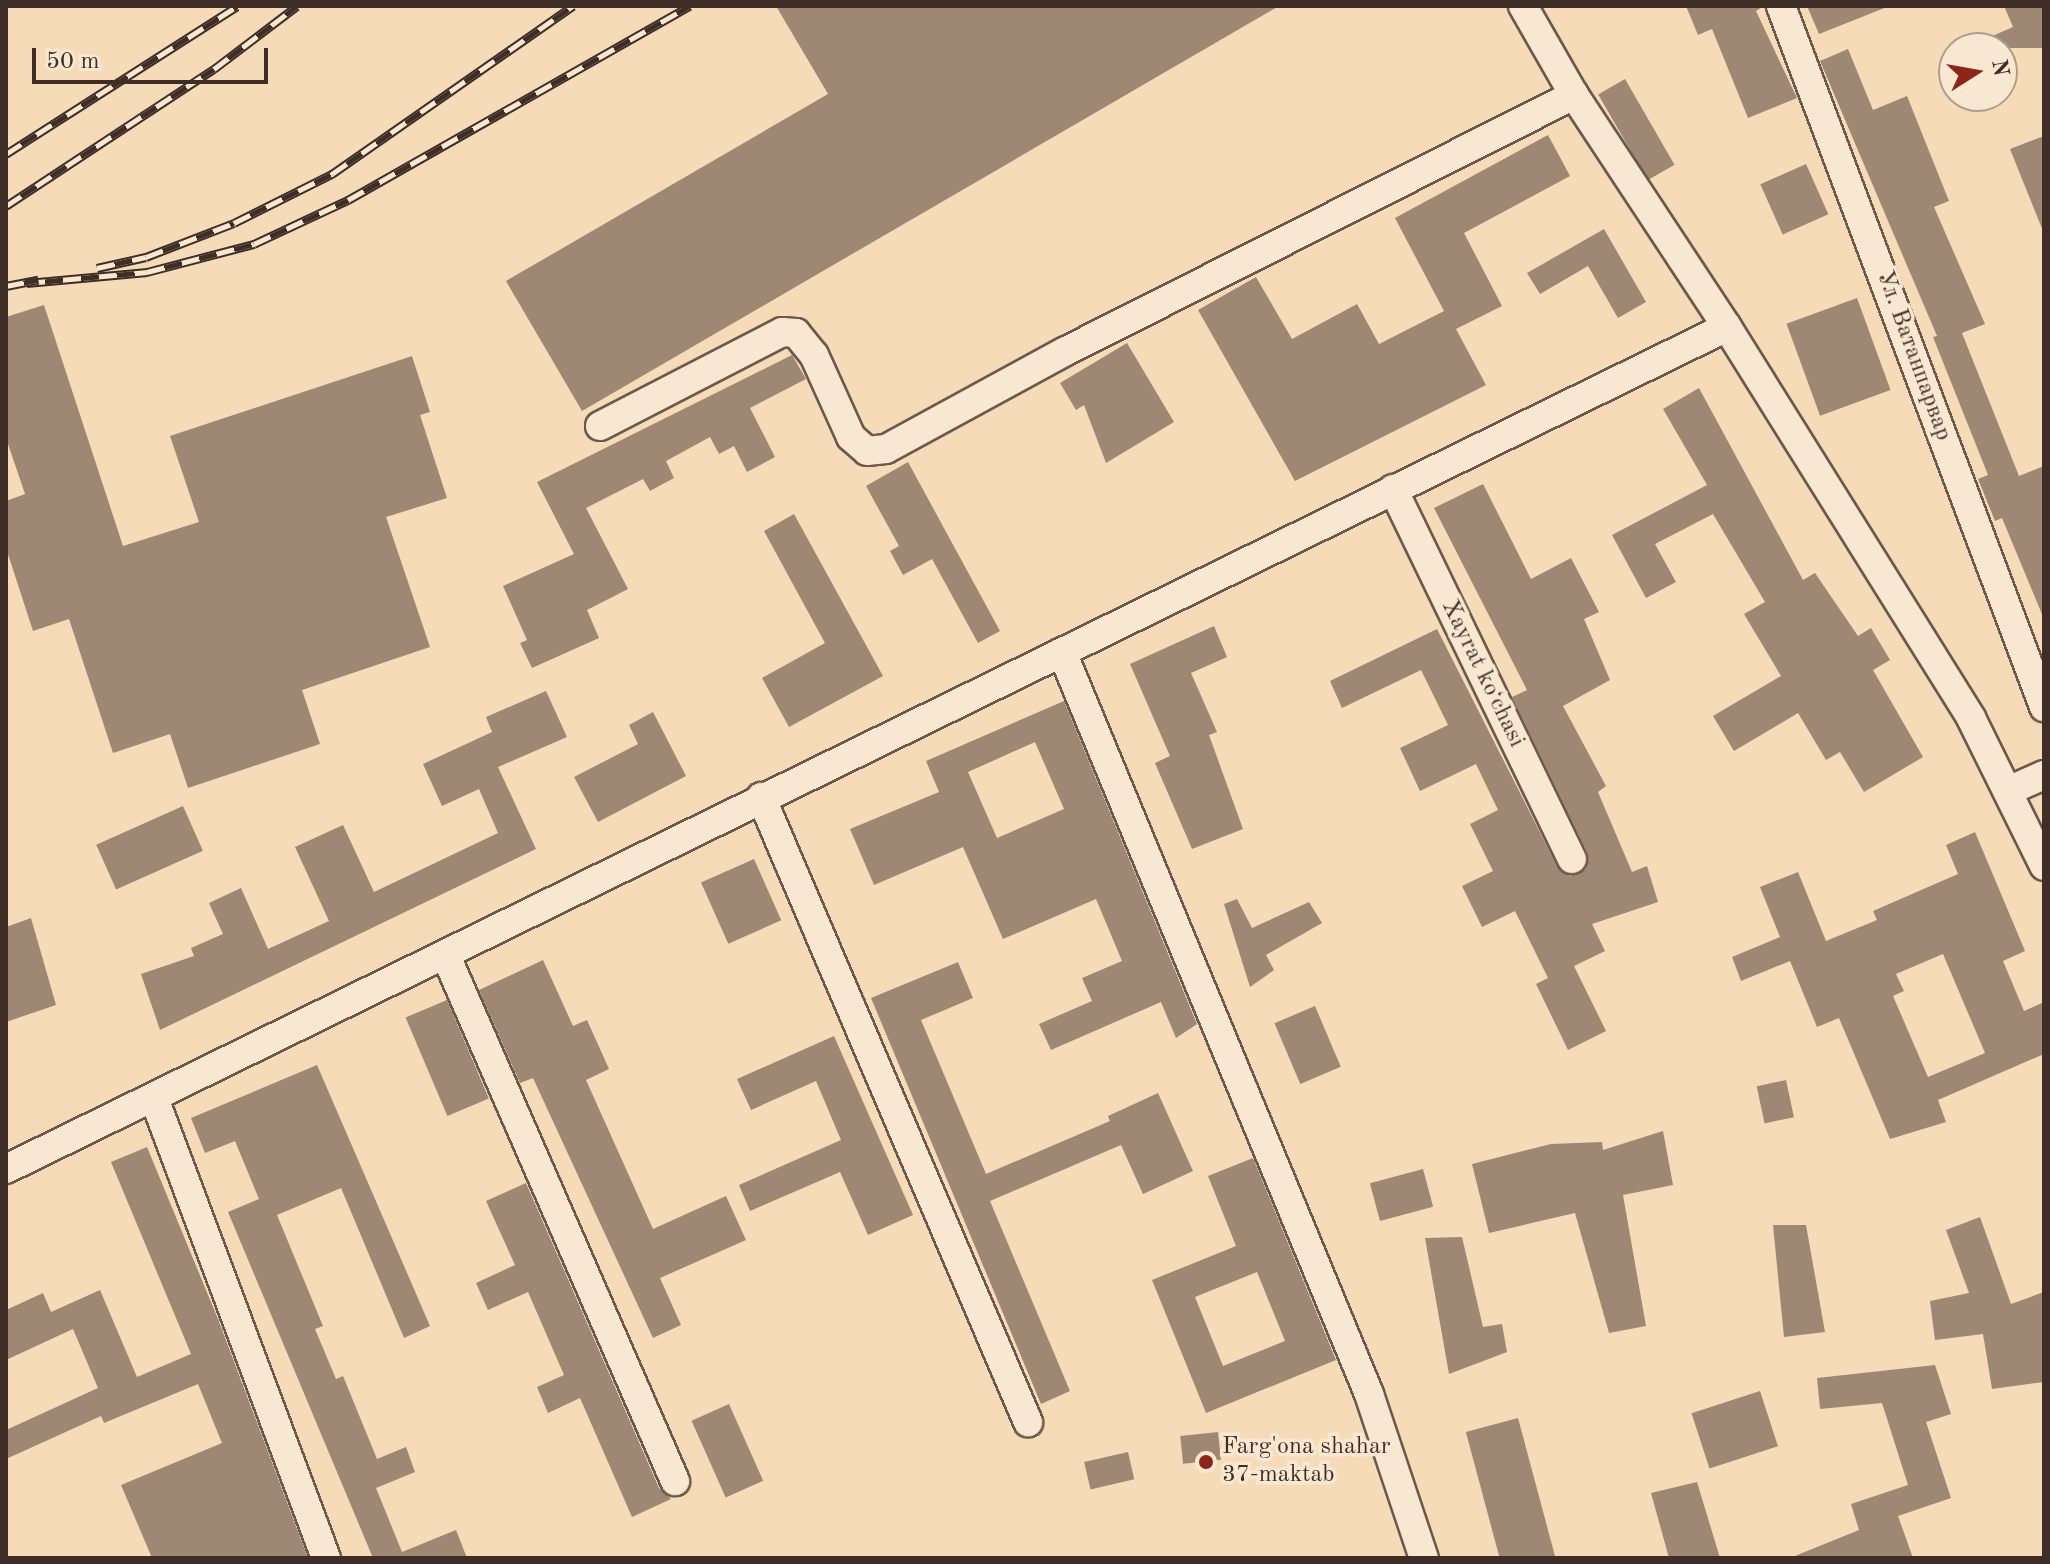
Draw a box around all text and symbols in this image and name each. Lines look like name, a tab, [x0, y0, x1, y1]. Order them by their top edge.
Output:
scale bar	[36, 32, 272, 82]
north arrow	[1938, 32, 2018, 112]
text: 50 m	[46, 50, 100, 74]
text: N	[1987, 57, 2012, 78]
street label: Ул. Ватанпарвар	[1869, 267, 1957, 445]
street label: Xayrat koʻchasi	[1434, 596, 1530, 752]
place label: Farg'ona shahar 37-maktab	[1222, 1434, 1391, 1490]
marker: Farg'ona shahar 37-maktab	[1197, 1453, 1215, 1471]

